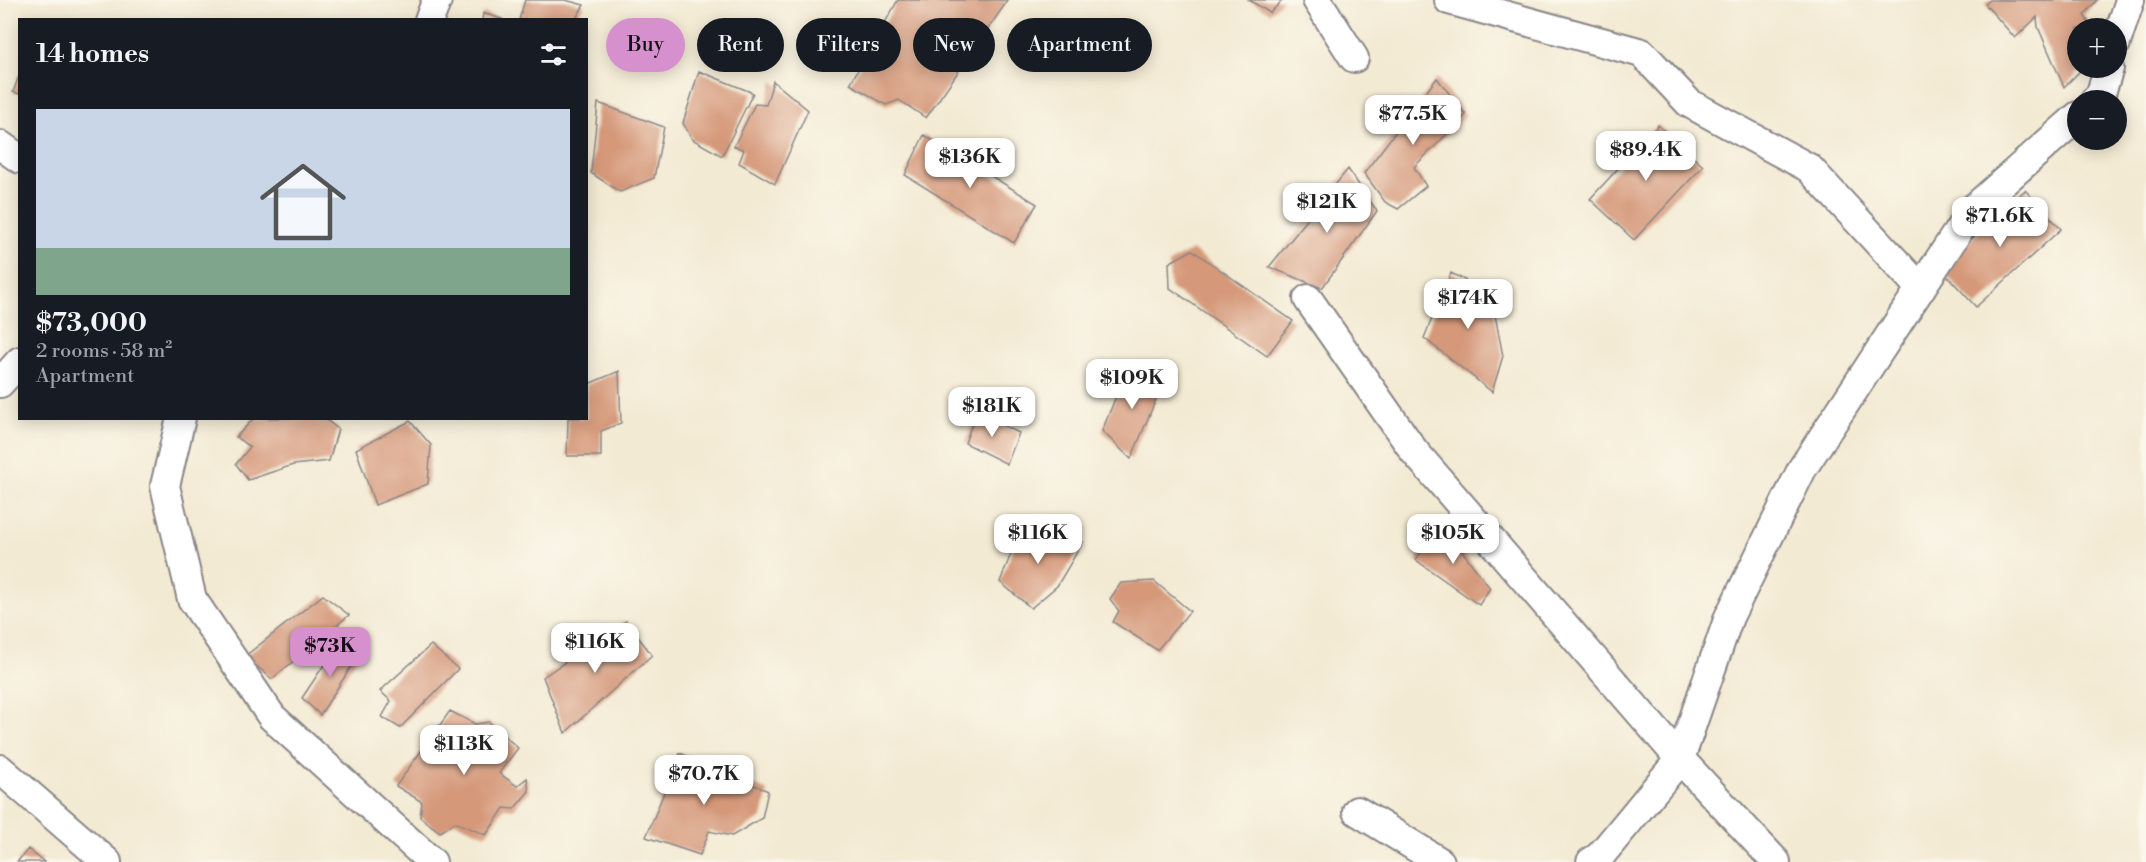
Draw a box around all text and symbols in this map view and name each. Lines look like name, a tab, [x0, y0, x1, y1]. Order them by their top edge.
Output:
chip: Buy	[606, 18, 685, 72]
chip: Rent	[697, 18, 784, 72]
chip: Filters	[796, 18, 901, 72]
chip: New	[913, 18, 995, 72]
chip: Apartment	[1007, 18, 1152, 72]
map controls	[2067, 18, 2127, 150]
button: +	[2067, 18, 2127, 78]
text: 14 homes	[36, 38, 149, 70]
icon: filters	[537, 38, 570, 71]
button: −	[2067, 90, 2127, 150]
pin: $77.5K	[1364, 95, 1462, 146]
text: $77.5K	[1379, 102, 1447, 127]
pin: $89.4K	[1597, 131, 1695, 182]
pin: $136K	[928, 138, 1012, 189]
text: $89.4K	[1610, 138, 1682, 163]
text: $136K	[939, 145, 1001, 170]
icon: home	[249, 148, 357, 256]
pin: $121K	[1285, 183, 1369, 234]
text: $121K	[1297, 190, 1357, 215]
pin: $71.6K	[1951, 197, 2049, 248]
text: $71.6K	[1966, 204, 2034, 229]
pin: $174K	[1426, 279, 1510, 330]
text: $174K	[1438, 286, 1498, 311]
text: $73,000	[36, 307, 147, 339]
text: 2 rooms · 58 m²	[36, 339, 172, 364]
pin: $109K	[1090, 359, 1174, 410]
text: Apartment	[36, 364, 134, 389]
text: $109K	[1100, 366, 1164, 391]
pin: $181K	[950, 387, 1034, 438]
text: $181K	[962, 394, 1022, 419]
pin: $116K	[996, 514, 1080, 565]
pin: $105K	[1411, 514, 1495, 565]
text: $116K	[1008, 521, 1068, 546]
text: $105K	[1421, 521, 1485, 546]
pin: $116K	[553, 623, 637, 674]
pin: $73K	[294, 627, 366, 678]
text: $116K	[565, 630, 625, 655]
text: $73K	[304, 634, 356, 659]
pin: $113K	[422, 725, 506, 776]
text: $113K	[434, 732, 494, 757]
pin: $70.7K	[655, 755, 753, 806]
text: $70.7K	[668, 762, 740, 787]

